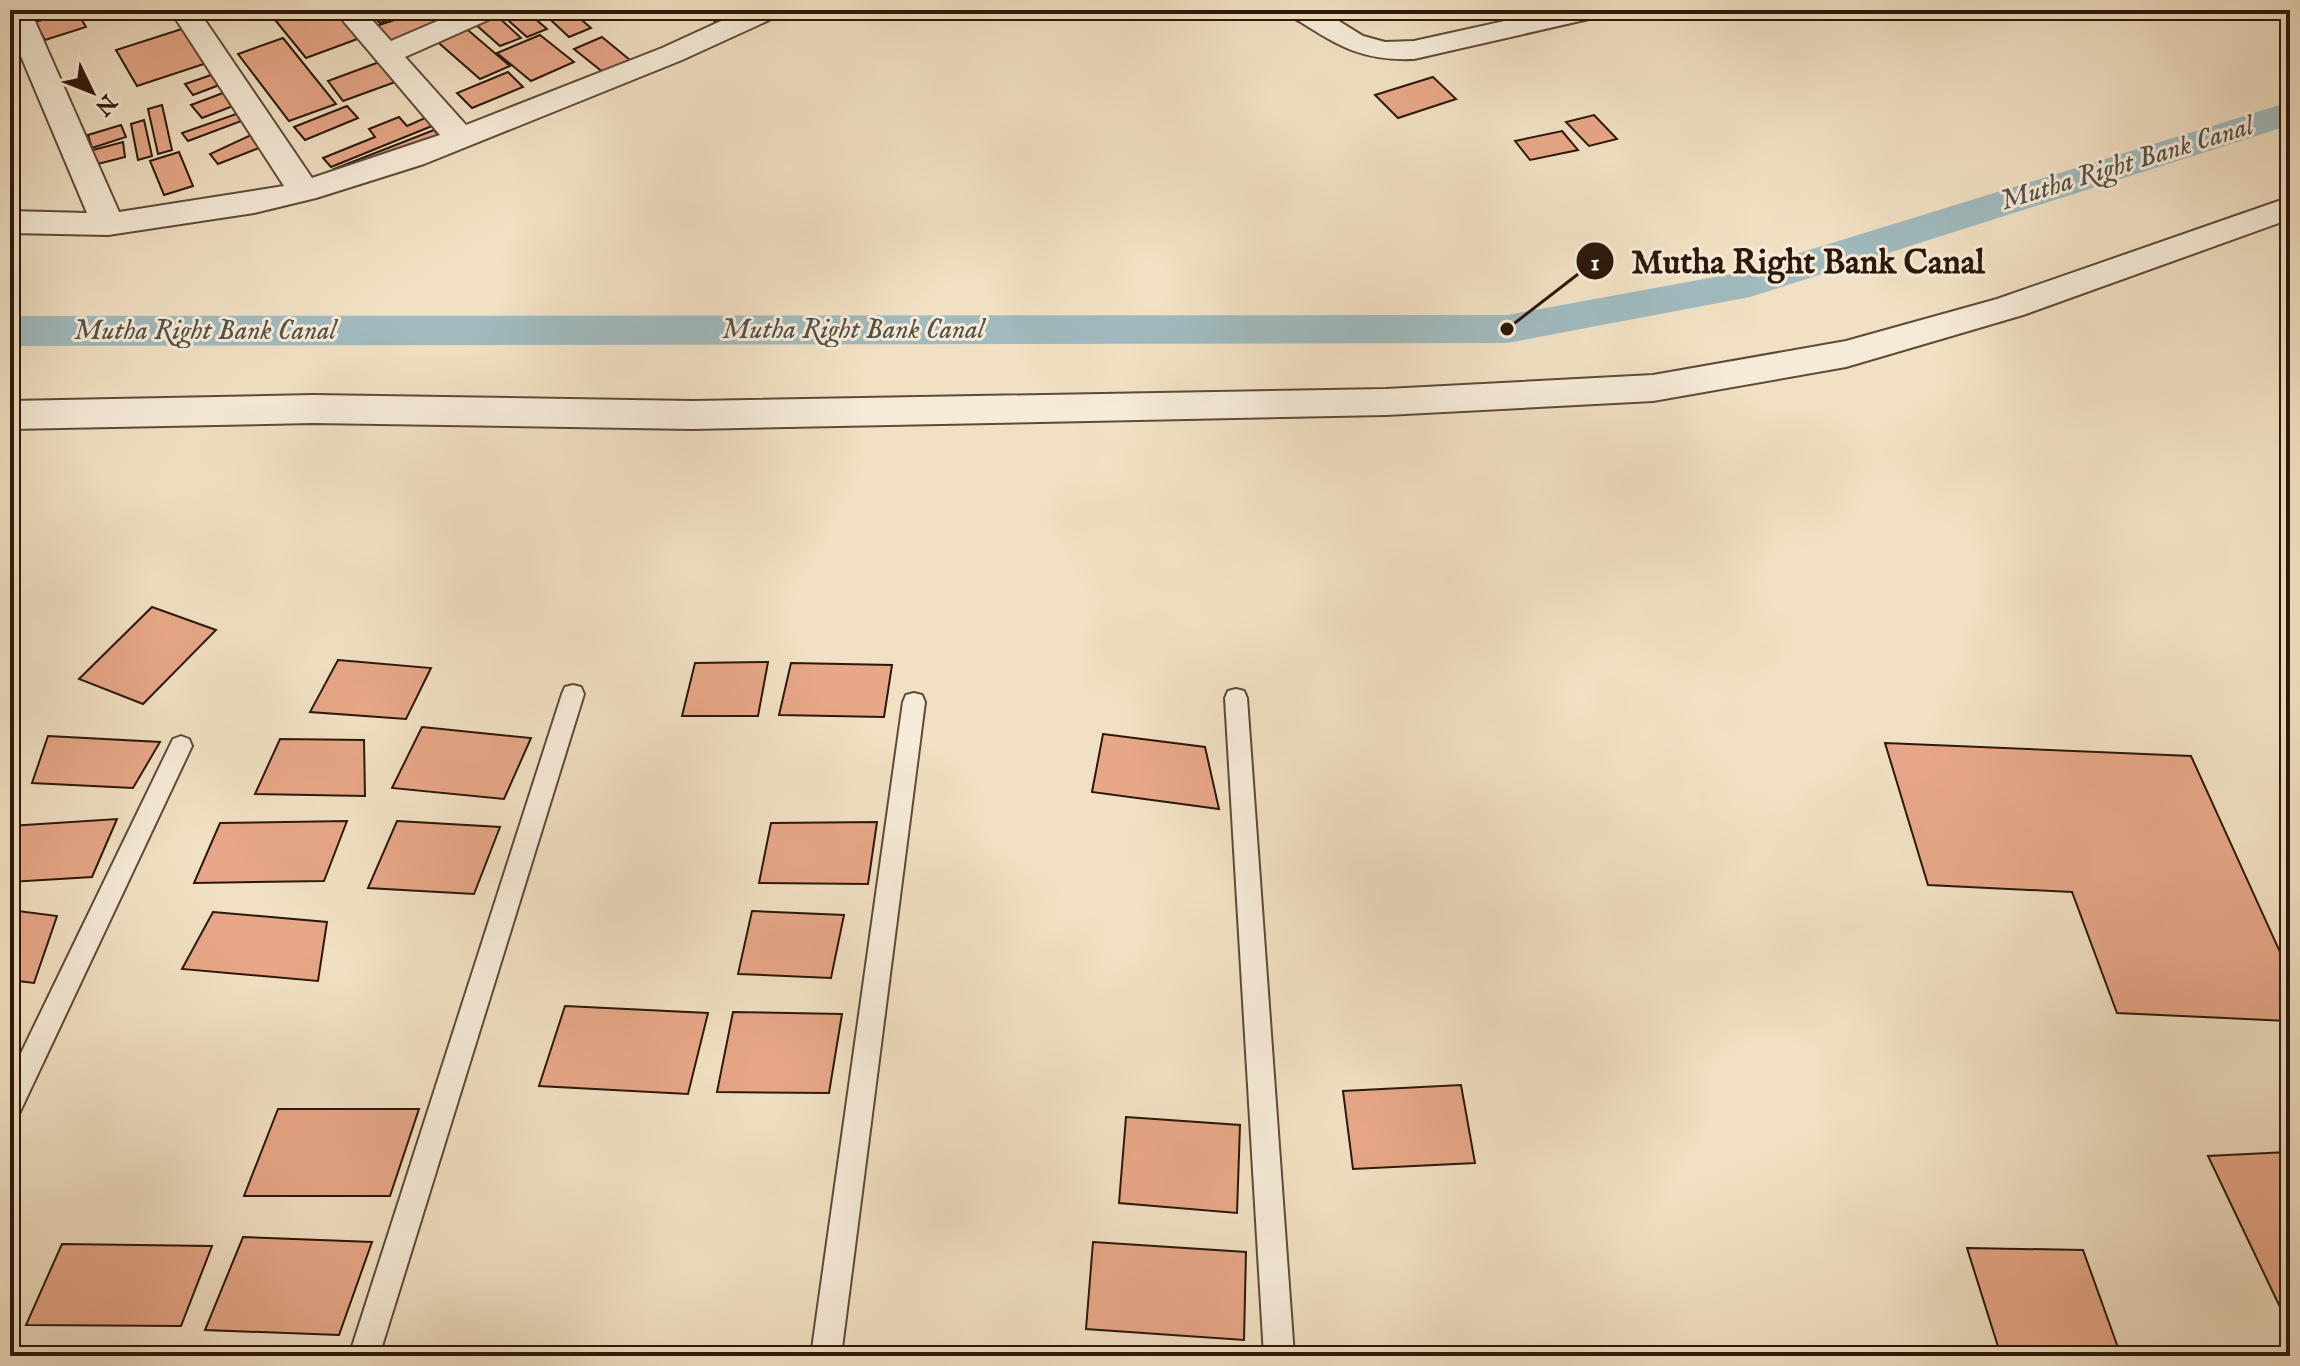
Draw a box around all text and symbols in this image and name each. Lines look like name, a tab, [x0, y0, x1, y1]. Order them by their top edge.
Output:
north arrow	[52, 52, 132, 132]
text: N	[88, 87, 123, 121]
water label: Mutha Right Bank Canal	[1996, 108, 2260, 219]
callout: Mutha Right Bank Canal	[1575, 232, 2001, 290]
text: Mutha Right Bank Canal	[1631, 242, 1985, 285]
text: 1	[1591, 248, 1600, 279]
water label: Mutha Right Bank Canal	[722, 313, 987, 348]
water label: Mutha Right Bank Canal	[74, 314, 339, 349]

